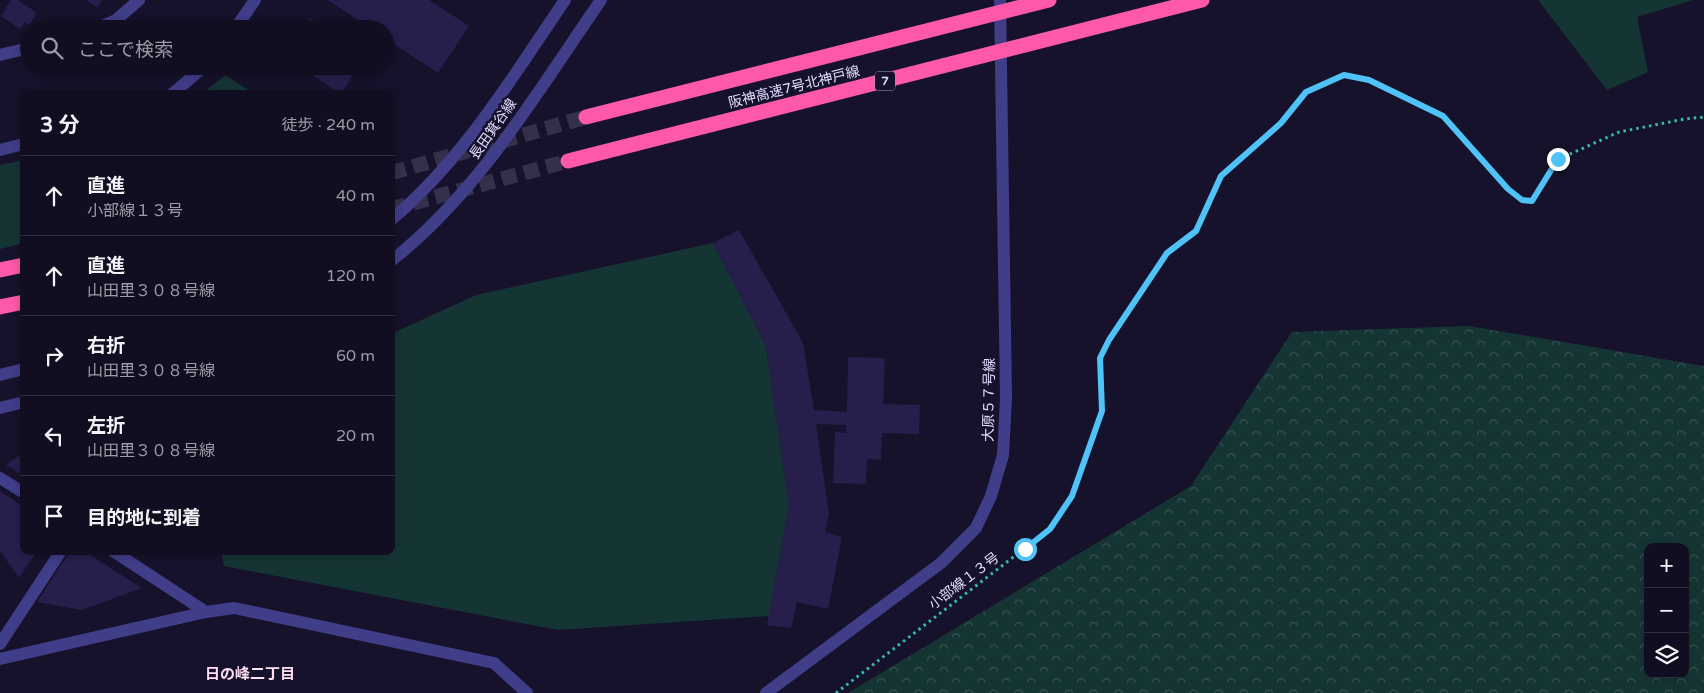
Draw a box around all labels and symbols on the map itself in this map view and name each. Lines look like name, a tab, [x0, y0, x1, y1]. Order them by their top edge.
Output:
street label: 阪神高速7号北神戸線	[727, 62, 861, 112]
road number: 7	[875, 72, 895, 90]
street label: 長田箕谷線	[466, 95, 520, 163]
route end	[1547, 148, 1570, 171]
street label: 大原５７号線	[980, 358, 998, 442]
route start	[1014, 538, 1037, 561]
street label: 小部線１３号	[925, 549, 1003, 613]
district label: 日の峰二丁目	[205, 665, 295, 683]

